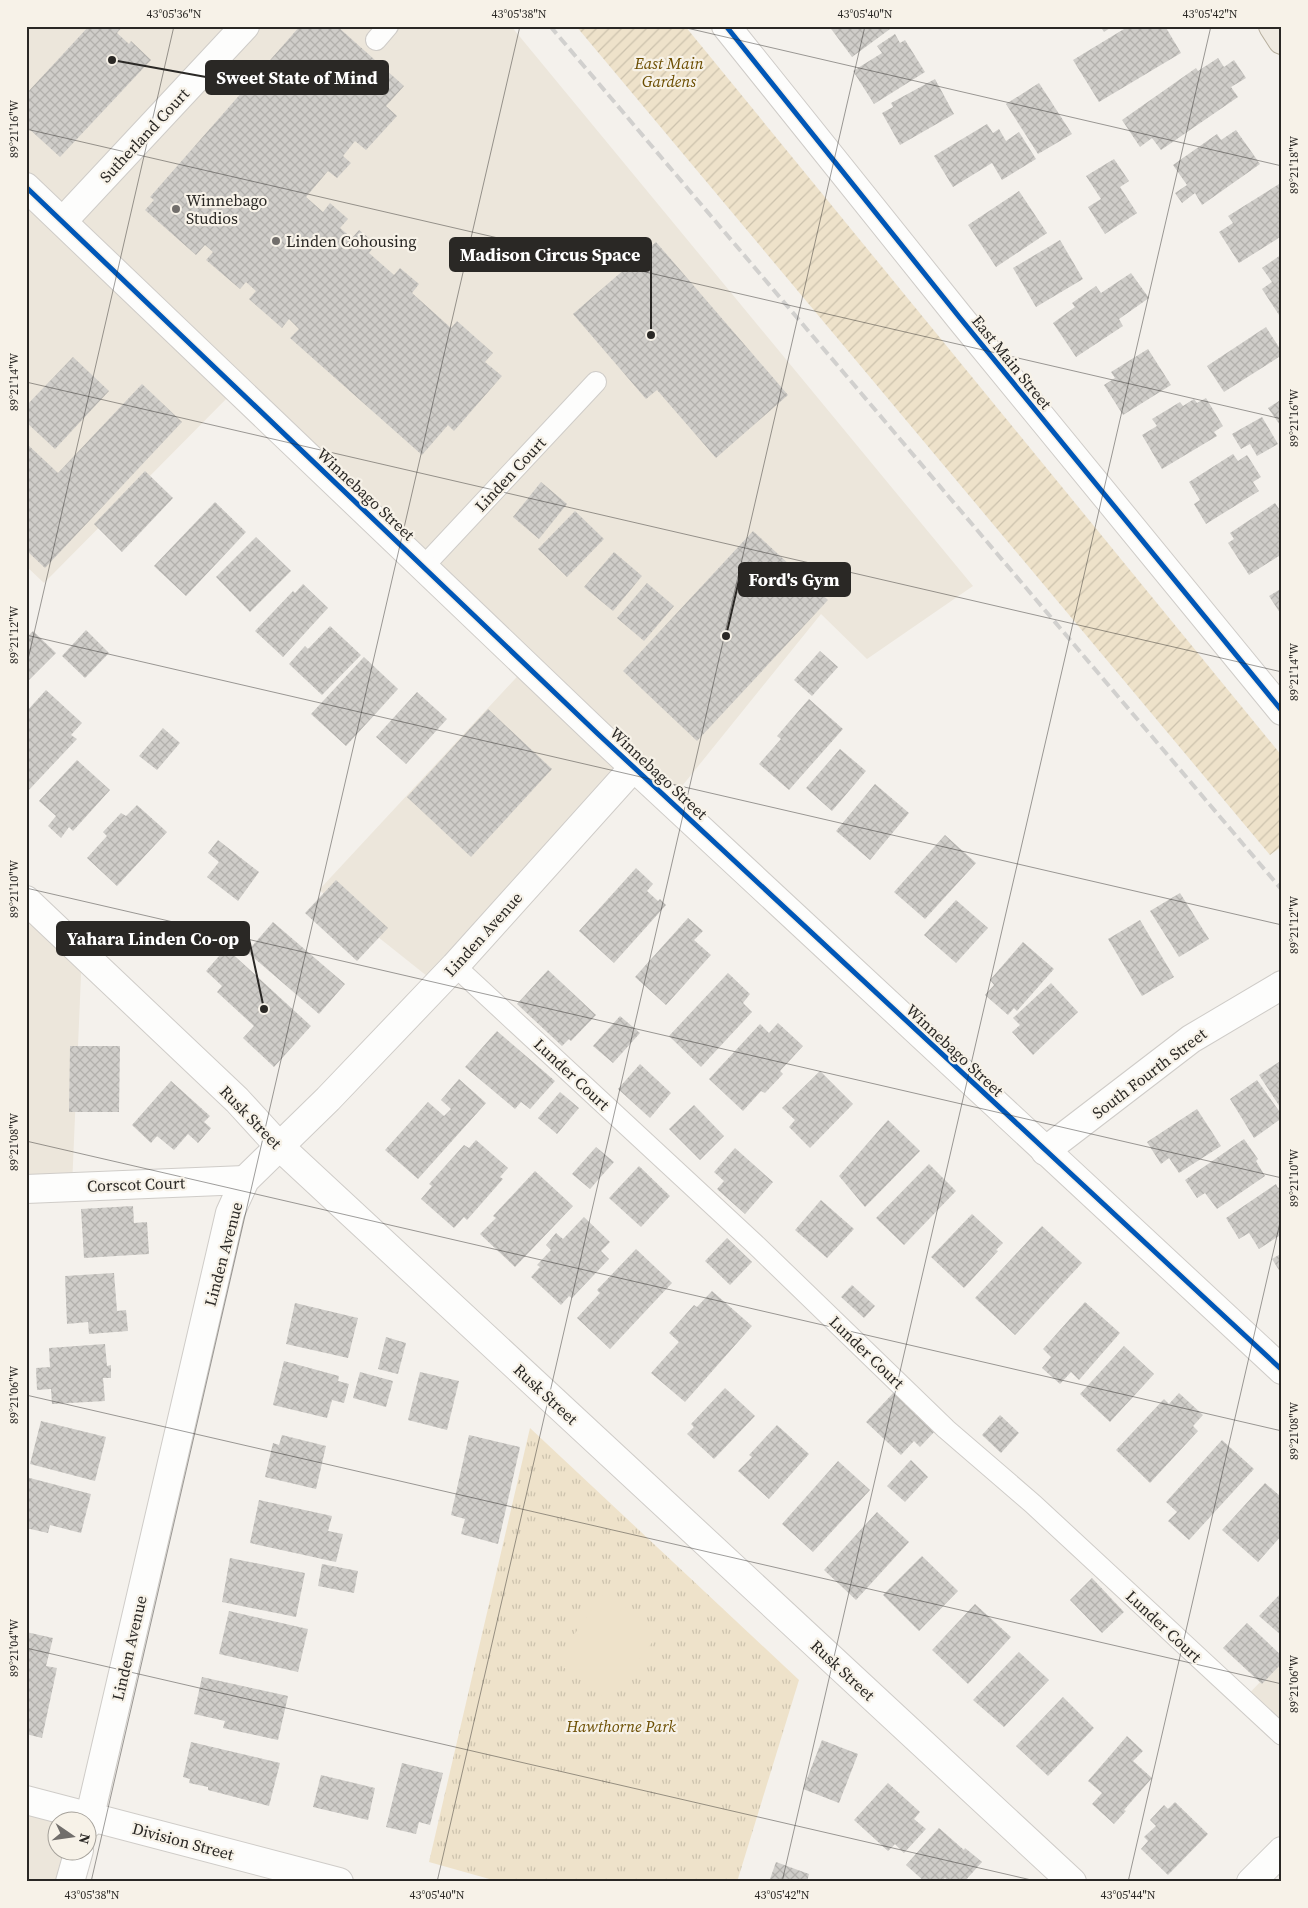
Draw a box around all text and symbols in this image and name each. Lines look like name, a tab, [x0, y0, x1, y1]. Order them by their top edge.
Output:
text: 43°05'36"N	[146, 6, 202, 22]
text: 43°05'38"N	[491, 6, 547, 22]
text: 43°05'40"N	[837, 6, 893, 22]
text: 43°05'42"N	[1182, 6, 1238, 22]
park label: East Main Gardens	[633, 52, 704, 92]
callout: Sweet State of Mind	[206, 61, 388, 94]
text: Sweet State of Mind	[216, 65, 378, 90]
street label: Sutherland Court	[94, 82, 194, 187]
text: 89°21'16"W	[6, 100, 22, 158]
text: 89°21'18"W	[1286, 136, 1302, 194]
place label: Winnebago Studios	[186, 189, 268, 229]
marker: Winnebago Studios	[170, 203, 182, 215]
place label: Linden Cohousing	[286, 230, 417, 252]
marker: Linden Cohousing	[270, 235, 282, 247]
callout: Madison Circus Space	[450, 238, 651, 271]
text: Madison Circus Space	[460, 242, 640, 267]
street label: East Main Street	[967, 310, 1057, 414]
text: 89°21'14"W	[6, 353, 22, 411]
text: 89°21'16"W	[1286, 389, 1302, 447]
street label: Linden Court	[470, 431, 551, 516]
street label: Winnebago Street	[312, 443, 420, 546]
callout: Ford's Gym	[739, 563, 850, 596]
text: Ford's Gym	[748, 567, 840, 592]
text: 89°21'12"W	[6, 606, 22, 664]
text: 89°21'14"W	[1286, 643, 1302, 701]
street label: Winnebago Street	[605, 722, 713, 825]
text: 89°21'10"W	[6, 860, 22, 918]
street label: Linden Avenue	[439, 887, 527, 981]
text: 89°21'12"W	[1286, 896, 1302, 954]
callout: Yahara Linden Co-op	[57, 922, 249, 955]
text: Yahara Linden Co-op	[67, 926, 239, 951]
street label: Winnebago Street	[901, 999, 1009, 1102]
street label: South Fourth Street	[1087, 1022, 1211, 1123]
street label: Lunder Court	[529, 1033, 615, 1115]
street label: Rusk Street	[215, 1081, 287, 1154]
text: 89°21'08"W	[6, 1113, 22, 1171]
text: 89°21'10"W	[1286, 1149, 1302, 1207]
street label: Corscot Court	[87, 1171, 186, 1197]
street label: Linden Avenue	[199, 1199, 247, 1309]
street label: Lunder Court	[825, 1311, 910, 1394]
street label: Rusk Street	[509, 1359, 583, 1430]
text: 89°21'06"W	[6, 1366, 22, 1424]
text: 89°21'08"W	[1286, 1402, 1302, 1460]
street label: Lunder Court	[1121, 1585, 1207, 1667]
street label: Linden Avenue	[106, 1593, 152, 1703]
text: 89°21'04"W	[6, 1619, 22, 1677]
street label: Rusk Street	[806, 1635, 880, 1706]
text: 89°21'06"W	[1286, 1655, 1302, 1713]
park label: Hawthorne Park	[565, 1715, 676, 1737]
north arrow	[48, 1810, 98, 1860]
street label: Division Street	[130, 1817, 237, 1865]
text: N	[74, 1832, 96, 1846]
text: 43°05'38"N	[64, 1887, 120, 1903]
text: 43°05'40"N	[409, 1887, 465, 1903]
text: 43°05'42"N	[754, 1887, 810, 1903]
text: 43°05'44"N	[1100, 1887, 1156, 1903]

